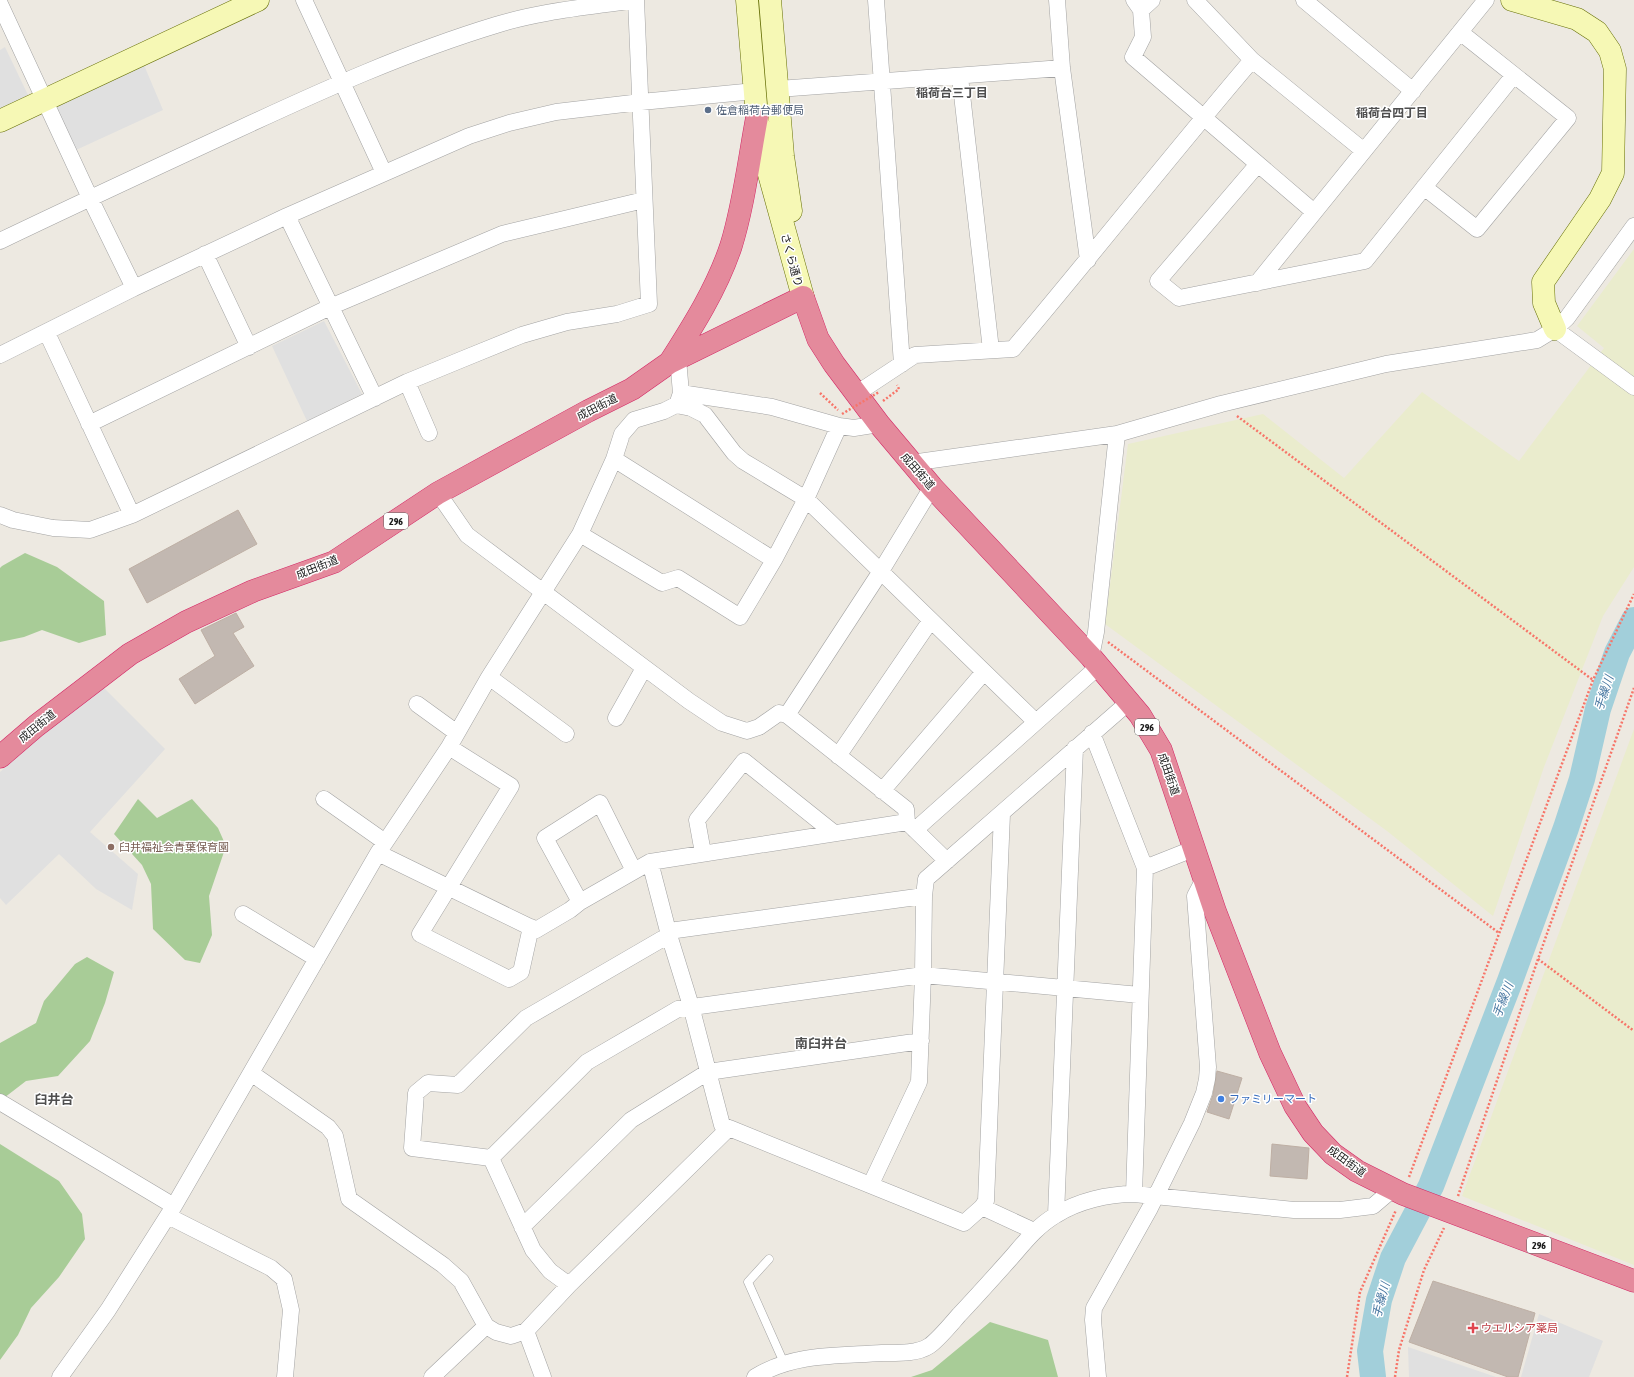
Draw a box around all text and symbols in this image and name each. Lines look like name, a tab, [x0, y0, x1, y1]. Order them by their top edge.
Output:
district label: 稲荷台三丁目	[916, 86, 988, 100]
place label: 佐倉稲荷台郵便局	[716, 104, 804, 116]
marker: 佐倉稲荷台郵便局	[703, 105, 713, 115]
district label: 稲荷台四丁目	[1356, 106, 1428, 120]
street label: さくら通り	[779, 232, 805, 288]
street label: 成田街道	[575, 392, 619, 422]
street label: 成田街道	[899, 450, 937, 492]
road number: 296	[384, 513, 408, 529]
street label: 成田街道	[294, 553, 340, 581]
water label: 手繰川	[1592, 672, 1617, 712]
street label: 成田街道	[16, 707, 58, 745]
road number: 296	[1135, 719, 1159, 735]
street label: 成田街道	[1156, 751, 1182, 797]
place label: 臼井福祉会青葉保育園	[119, 841, 229, 853]
marker: 臼井福祉会青葉保育園	[106, 842, 116, 852]
water label: 手繰川	[1490, 979, 1517, 1019]
district label: 南臼井台	[795, 1036, 847, 1051]
district label: 臼井台	[34, 1092, 74, 1107]
place label: ファミリーマート	[1229, 1093, 1317, 1105]
marker: ファミリーマート	[1216, 1094, 1226, 1104]
street label: 成田街道	[1326, 1143, 1368, 1179]
road number: 296	[1527, 1237, 1551, 1253]
water label: 手繰川	[1370, 1279, 1393, 1319]
place label: ウエルシア薬局	[1481, 1322, 1558, 1334]
marker: ウエルシア薬局	[1468, 1323, 1478, 1333]

